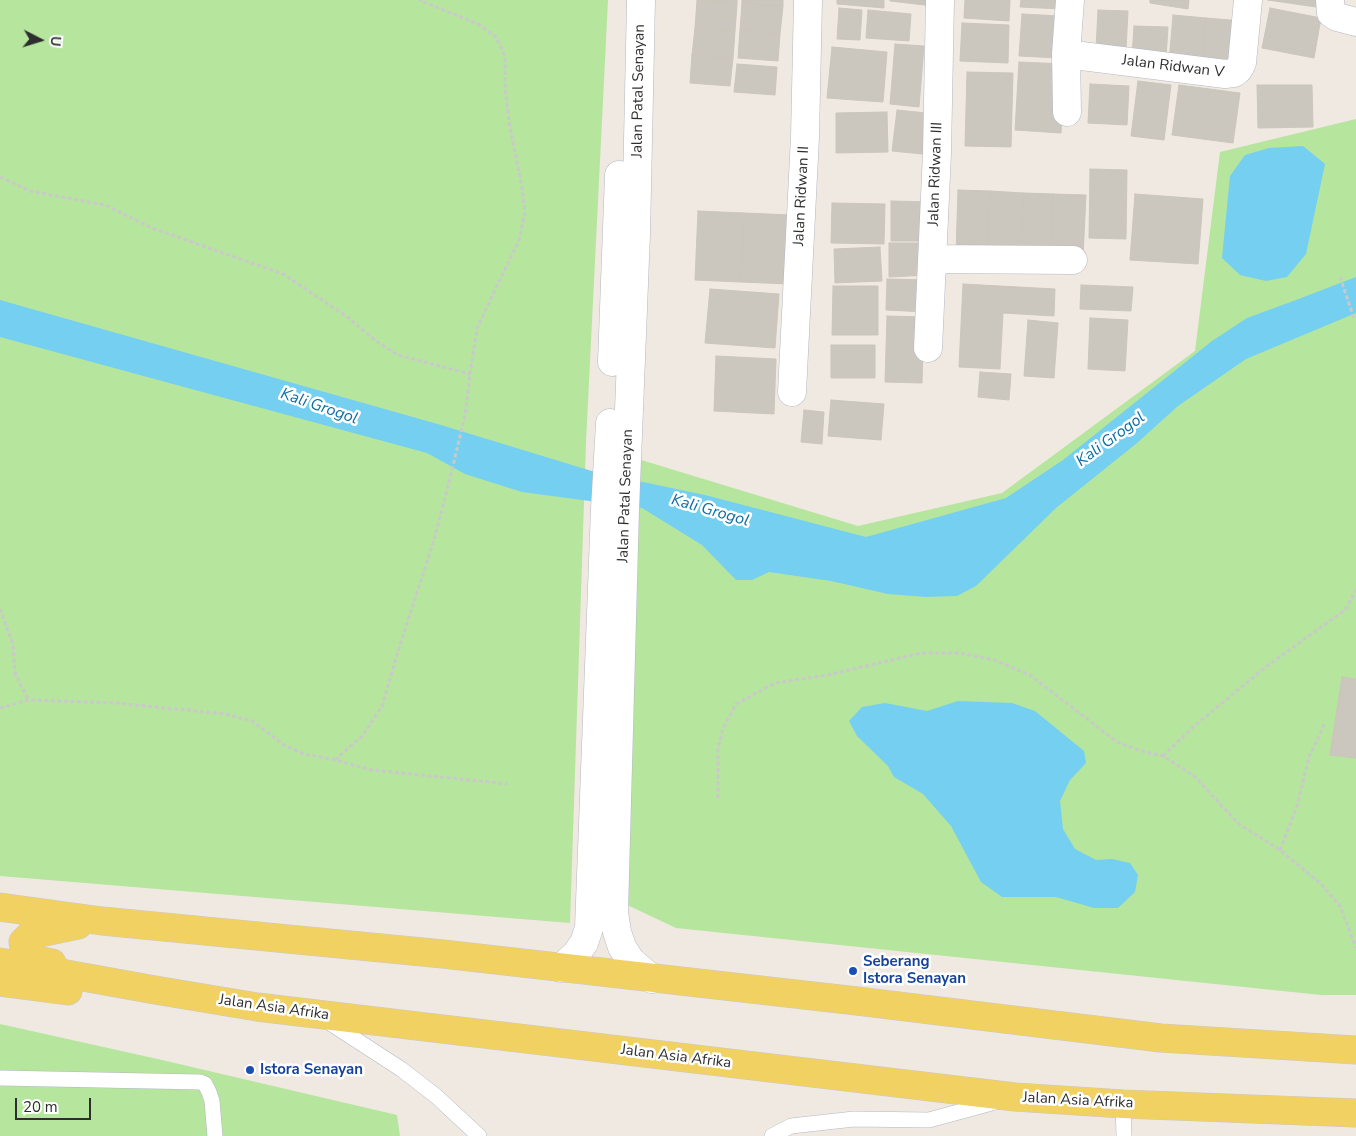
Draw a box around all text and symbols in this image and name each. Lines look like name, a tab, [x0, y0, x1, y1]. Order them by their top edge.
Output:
north arrow	[15, 15, 65, 65]
street label: Jalan Patal Senayan	[629, 24, 649, 158]
text: U	[46, 35, 65, 47]
street label: Jalan Ridwan V	[1121, 52, 1225, 82]
street label: Jalan Ridwan III	[925, 122, 947, 226]
street label: Jalan Ridwan II	[790, 145, 814, 247]
water label: Kali Grogol	[278, 385, 360, 429]
water label: Kali Grogol	[1073, 409, 1149, 471]
street label: Jalan Patal Senayan	[615, 429, 637, 563]
water label: Kali Grogol	[669, 491, 751, 531]
place label: Seberang Istora Senayan	[863, 953, 966, 988]
marker: Seberang Istora Senayan	[847, 965, 859, 977]
street label: Jalan Asia Afrika	[218, 991, 330, 1025]
street label: Jalan Asia Afrika	[620, 1041, 732, 1073]
place label: Istora Senayan	[260, 1061, 363, 1079]
marker: Istora Senayan	[244, 1064, 256, 1076]
scale bar	[18, 1088, 94, 1120]
street label: Jalan Asia Afrika	[1022, 1089, 1134, 1113]
text: 20 m	[23, 1097, 58, 1117]

